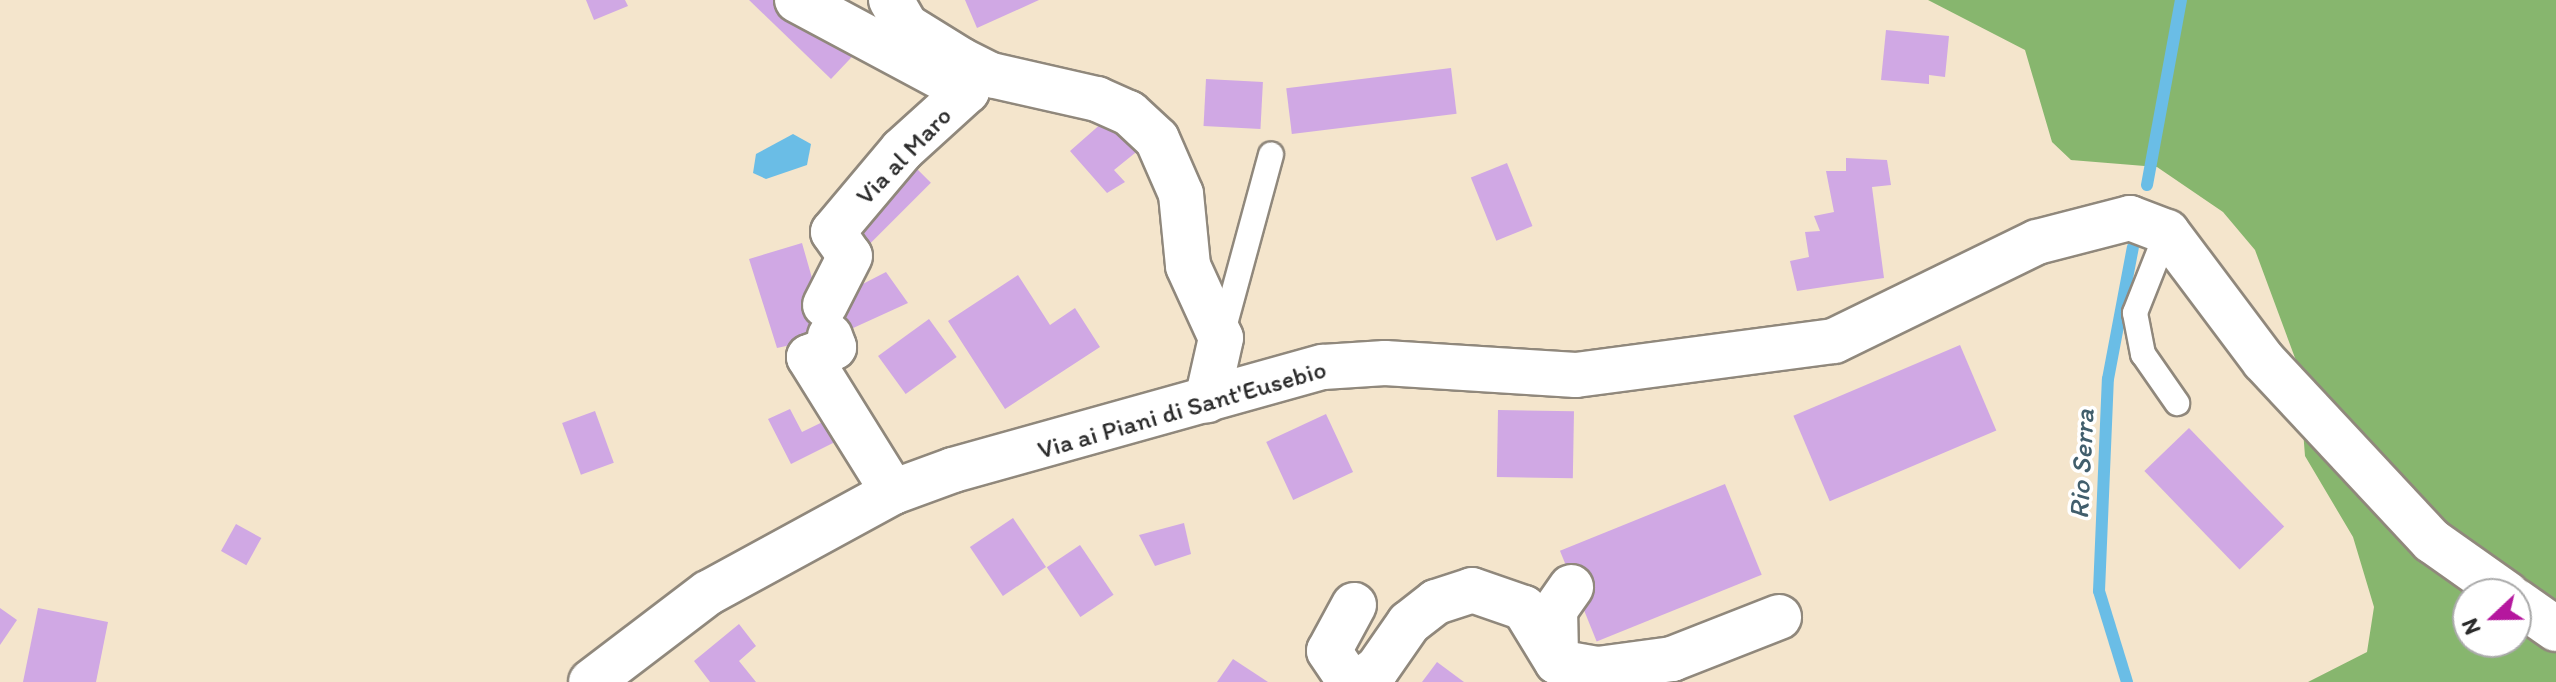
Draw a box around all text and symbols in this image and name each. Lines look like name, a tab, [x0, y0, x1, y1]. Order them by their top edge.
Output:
street label: Via al Maro	[849, 100, 959, 212]
street label: Via ai Piani di Sant'Eusebio	[1034, 354, 1330, 466]
water label: Rio Serra	[2061, 409, 2101, 519]
north arrow	[2452, 578, 2532, 658]
text: N	[2456, 614, 2486, 638]

